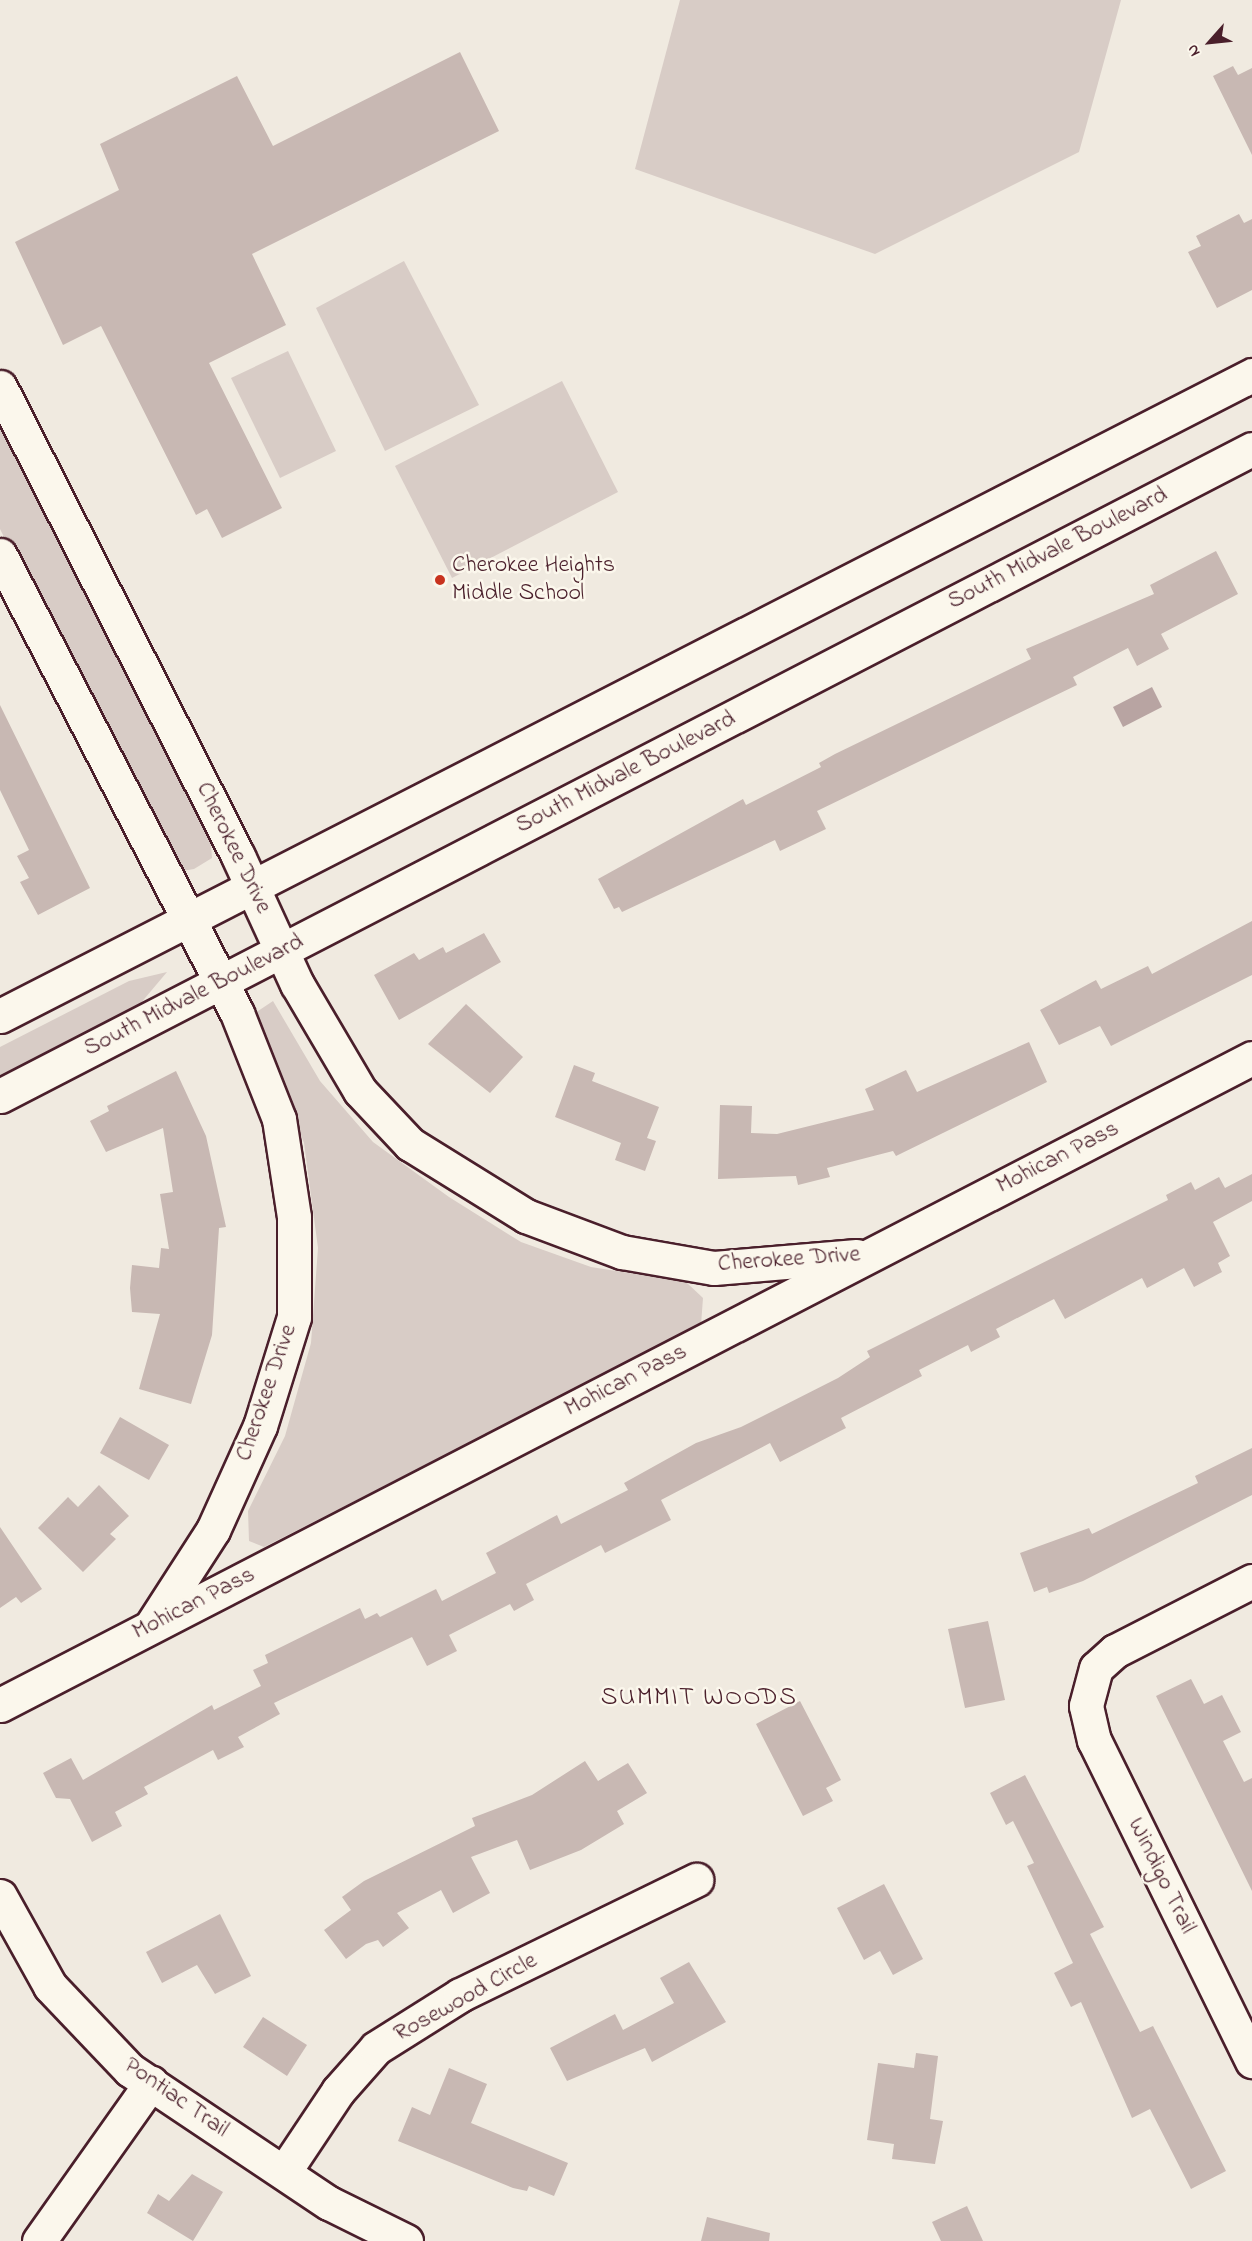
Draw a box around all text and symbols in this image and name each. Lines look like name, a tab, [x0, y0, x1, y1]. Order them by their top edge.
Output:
north arrow	[1180, 12, 1240, 72]
text: N	[1181, 40, 1207, 60]
street label: South Midvale Boulevard	[943, 481, 1173, 617]
place label: Cherokee Heights Middle School	[452, 552, 615, 608]
marker: Cherokee Heights Middle School	[433, 573, 447, 587]
street label: South Midvale Boulevard	[511, 705, 741, 841]
street label: Cherokee Drive	[189, 778, 277, 918]
street label: South Midvale Boulevard	[79, 928, 309, 1064]
street label: Mohican Pass	[992, 1115, 1124, 1201]
street label: Cherokee Drive	[717, 1241, 861, 1279]
street label: Cherokee Drive	[230, 1321, 304, 1465]
street label: Mohican Pass	[560, 1338, 692, 1424]
street label: Mohican Pass	[128, 1561, 260, 1647]
district label: SUMMIT WOODS	[601, 1683, 797, 1715]
street label: Windigo Trail	[1121, 1813, 1201, 1939]
street label: Rosewood Circle	[389, 1947, 543, 2049]
street label: Pontiac Trail	[118, 2051, 234, 2145]

